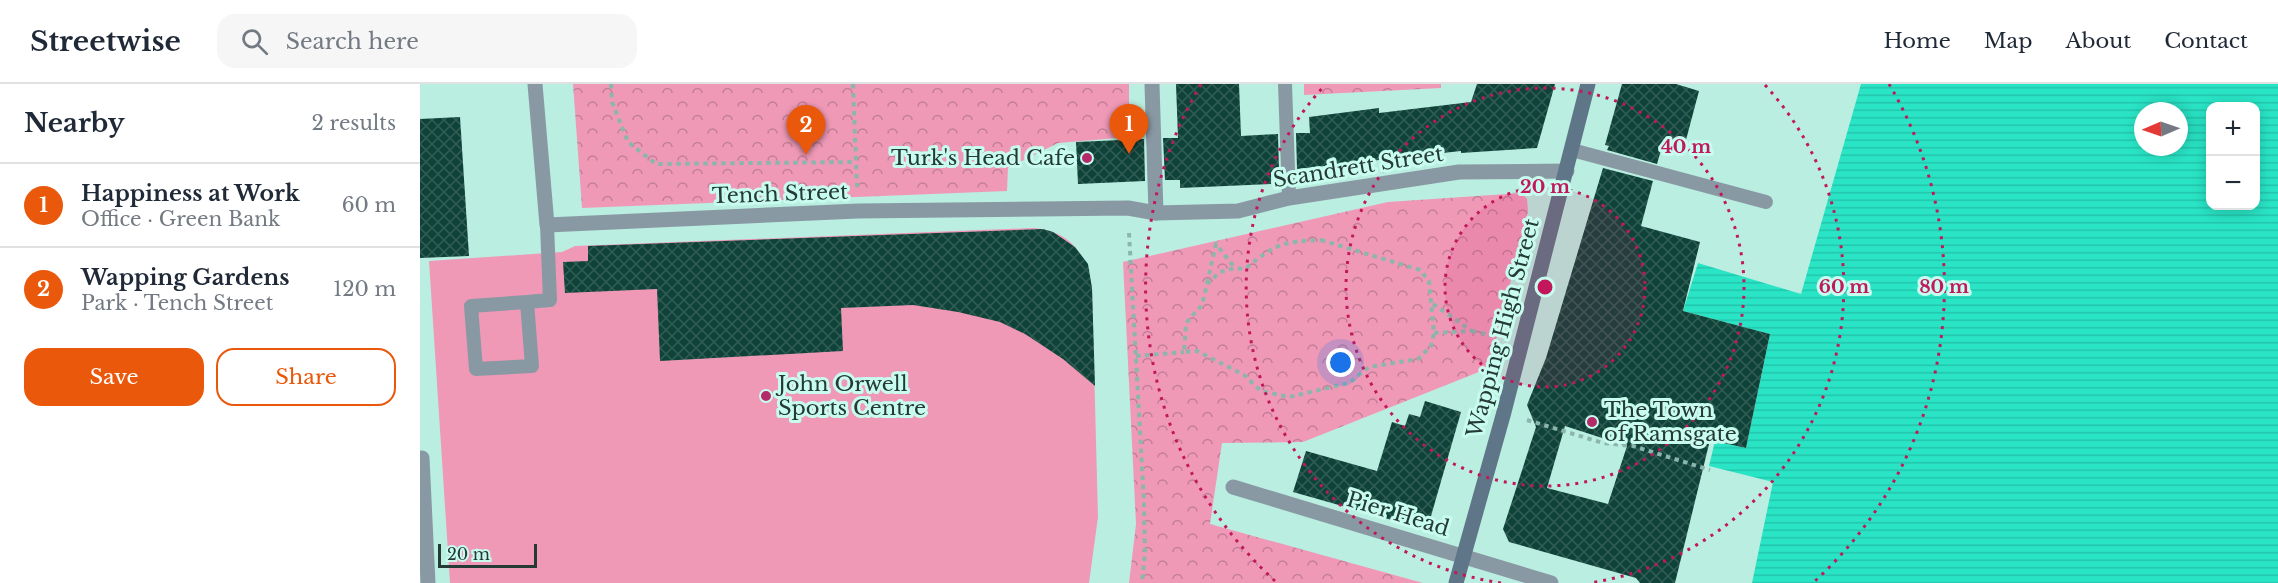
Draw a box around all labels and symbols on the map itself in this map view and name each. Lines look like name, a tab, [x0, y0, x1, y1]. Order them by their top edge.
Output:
north arrow	[2134, 102, 2188, 156]
pin: 1	[1110, 104, 1148, 154]
pin: 2	[786, 106, 826, 155]
text: 40 m	[1661, 136, 1711, 158]
street label: Scandrett Street	[1271, 141, 1445, 193]
place label: Turk's Head Cafe	[891, 145, 1075, 171]
marker: Turk's Head Cafe	[1080, 151, 1094, 165]
text: 20 m	[1520, 176, 1570, 198]
street label: Tench Street	[712, 179, 848, 209]
street label: Wapping High Street	[1461, 216, 1545, 441]
text: 60 m	[1819, 276, 1869, 298]
text: 80 m	[1919, 276, 1969, 298]
centre of rings	[1535, 277, 1555, 297]
your location	[1326, 348, 1355, 377]
place label: John Orwell Sports Centre	[775, 371, 926, 421]
marker: John Orwell Sports Centre	[759, 389, 773, 403]
place label: The Town of Ramsgate	[1604, 397, 1737, 447]
marker: The Town of Ramsgate	[1585, 415, 1599, 429]
street label: Pier Head	[1344, 486, 1452, 542]
scale bar	[438, 541, 537, 568]

